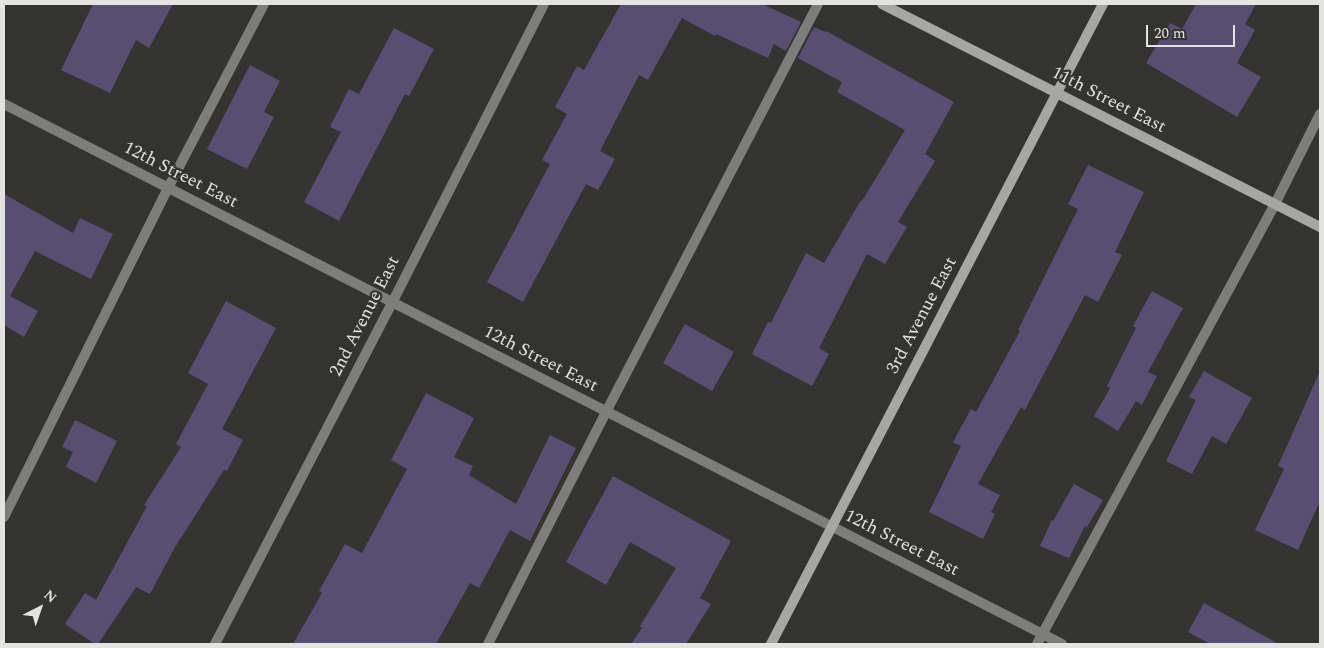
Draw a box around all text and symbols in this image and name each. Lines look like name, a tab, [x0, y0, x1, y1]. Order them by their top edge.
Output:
scale bar	[1149, 15, 1238, 47]
text: 20 m	[1154, 22, 1186, 45]
street label: 11th Street East	[1047, 63, 1169, 139]
street label: 12th Street East	[119, 138, 241, 214]
street label: 2nd Avenue East	[326, 253, 406, 381]
street label: 3rd Avenue East	[883, 254, 963, 378]
street label: 12th Street East	[479, 322, 601, 398]
street label: 12th Street East	[840, 506, 962, 582]
north arrow	[15, 583, 65, 633]
text: N	[39, 585, 61, 608]

